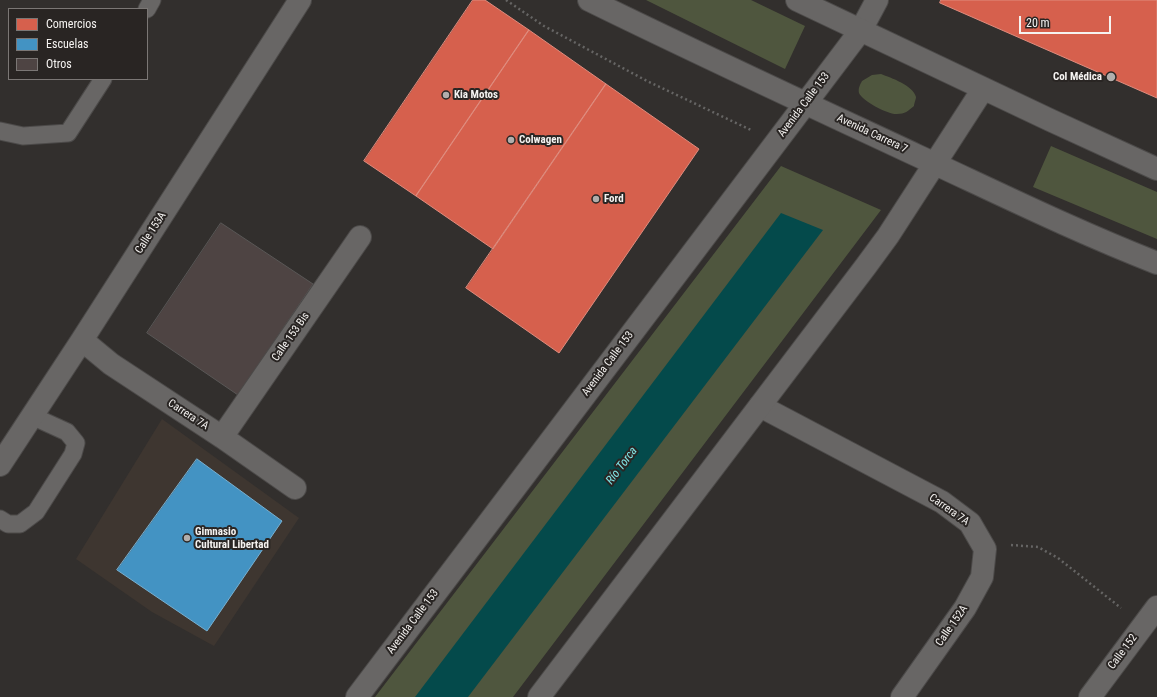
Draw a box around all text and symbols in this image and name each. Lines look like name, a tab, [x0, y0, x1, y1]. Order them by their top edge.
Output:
legend	[8, 8, 148, 80]
scale bar	[1021, 8, 1113, 34]
text: 20 m	[1026, 16, 1050, 30]
text: Comercios	[46, 17, 97, 31]
text: Escuelas	[46, 37, 88, 51]
text: Otros	[46, 57, 72, 71]
street label: Avenida Calle 153	[775, 70, 833, 140]
place label: Col Médica	[1053, 70, 1102, 84]
marker: Col Médica	[1105, 71, 1117, 83]
place label: Kia Motos	[454, 88, 498, 102]
marker: Kia Motos	[441, 90, 451, 100]
street label: Avenida Carrera 7	[835, 112, 909, 156]
place label: Colwagen	[519, 133, 562, 147]
marker: Colwagen	[506, 135, 516, 145]
place label: Ford	[604, 192, 624, 206]
marker: Ford	[591, 194, 601, 204]
street label: Calle 153A	[133, 210, 169, 256]
street label: Calle 153 Bis	[269, 310, 313, 364]
street label: Avenida Calle 153	[579, 329, 637, 399]
street label: Carrera 7A	[165, 397, 211, 433]
water label: Río Torca	[603, 444, 641, 488]
street label: Carrera 7A	[926, 491, 972, 529]
place label: Gimnasio Cultural Libertad	[195, 525, 269, 551]
marker: Gimnasio Cultural Libertad	[182, 533, 192, 543]
street label: Avenida Calle 153	[384, 587, 442, 657]
street label: Calle 152A	[933, 603, 971, 649]
street label: Calle 152	[1106, 632, 1140, 672]

